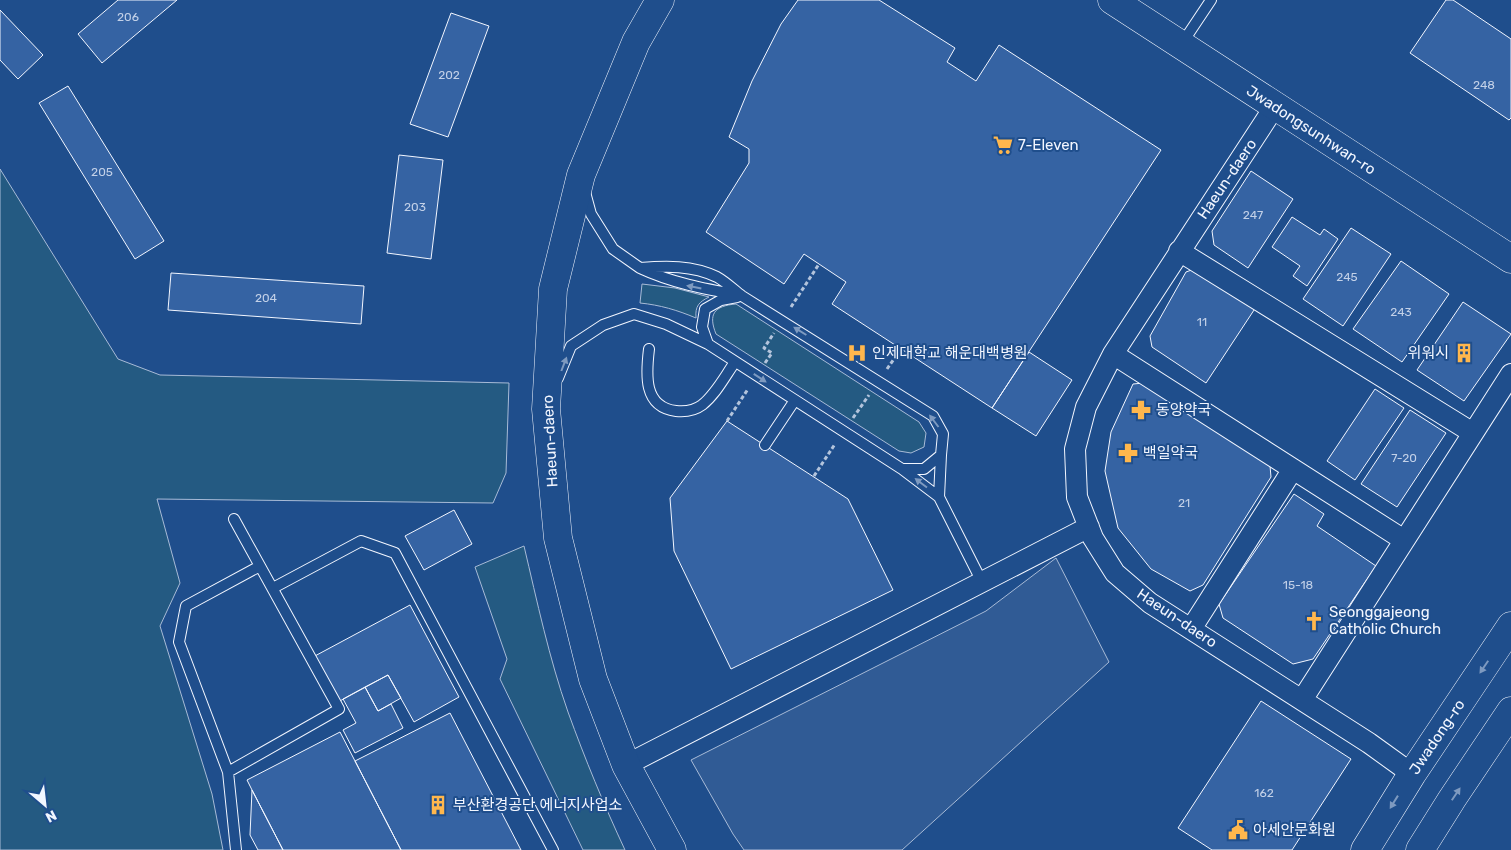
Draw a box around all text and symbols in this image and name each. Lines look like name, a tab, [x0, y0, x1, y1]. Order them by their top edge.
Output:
house number: 206	[117, 10, 139, 24]
house number: 202	[438, 68, 460, 82]
house number: 248	[1473, 78, 1495, 92]
street label: Jwadongsunhwan-ro	[1243, 81, 1379, 179]
supermarket icon: 7-Eleven	[992, 134, 1014, 156]
place label: 7-Eleven	[1018, 136, 1079, 154]
street label: Haeun-daero	[1194, 136, 1260, 222]
house number: 205	[91, 165, 113, 179]
house number: 203	[404, 200, 426, 214]
house number: 247	[1243, 208, 1263, 222]
house number: 245	[1336, 270, 1358, 284]
one-way arrow	[686, 282, 702, 290]
house number: 204	[255, 291, 278, 305]
house number: 243	[1390, 305, 1412, 319]
house number: 11	[1197, 315, 1207, 329]
one-way arrow	[793, 327, 806, 336]
hospital icon: 인제대학교 해운대백병원	[846, 342, 868, 364]
building icon: 위워시	[1453, 342, 1475, 364]
place label: 인제대학교 해운대백병원	[872, 344, 1027, 362]
place label: 위워시	[1408, 344, 1449, 362]
one-way arrow	[560, 356, 568, 371]
one-way arrow	[753, 373, 767, 383]
street label: Haeun-daero	[539, 394, 561, 488]
pharmacy icon: 동양약국	[1130, 399, 1152, 421]
place label: 동양약국	[1156, 401, 1211, 419]
one-way arrow	[929, 414, 939, 428]
pharmacy icon: 백일약국	[1117, 442, 1139, 464]
place label: 백일약국	[1143, 444, 1198, 462]
house number: 7-20	[1391, 451, 1417, 465]
one-way arrow	[915, 478, 928, 489]
house number: 21	[1178, 496, 1190, 510]
house number: 15-18	[1283, 578, 1313, 592]
street label: Haeun-daero	[1134, 585, 1220, 651]
place label: Seonggajeong Catholic Church	[1329, 603, 1441, 638]
church icon: Seonggajeong Catholic Church	[1303, 610, 1325, 632]
one-way arrow	[1479, 660, 1489, 673]
street label: Jwadong-ro	[1405, 696, 1469, 778]
north arrow	[20, 780, 70, 830]
house number: 162	[1254, 786, 1274, 800]
one-way arrow	[1451, 787, 1460, 801]
building icon: 부산환경공단 에너지사업소	[427, 794, 449, 816]
place label: 부산환경공단 에너지사업소	[453, 796, 622, 814]
one-way arrow	[1390, 796, 1399, 809]
text: N	[42, 806, 59, 826]
public building icon: 아세안문화원	[1227, 819, 1249, 841]
place label: 아세안문화원	[1253, 821, 1336, 839]

